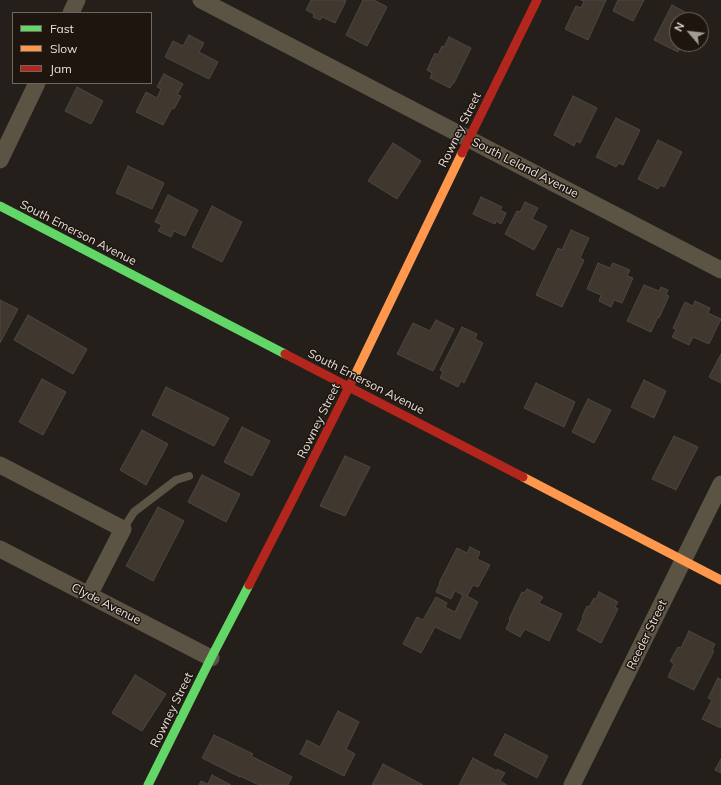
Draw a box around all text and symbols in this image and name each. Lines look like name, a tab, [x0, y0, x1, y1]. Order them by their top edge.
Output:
legend	[12, 12, 152, 84]
north arrow	[669, 12, 709, 52]
text: N	[671, 20, 687, 34]
text: Fast	[50, 21, 74, 36]
text: Slow	[50, 41, 78, 56]
text: Jam	[50, 61, 72, 76]
street label: Rowney Street	[436, 90, 484, 170]
street label: South Leland Avenue	[469, 135, 581, 201]
street label: South Emerson Avenue	[17, 197, 139, 269]
street label: South Emerson Avenue	[305, 346, 427, 418]
street label: Rowney Street	[295, 381, 343, 461]
street label: Clyde Avenue	[69, 580, 143, 628]
street label: Reeder Street	[624, 598, 670, 672]
street label: Rowney Street	[148, 670, 196, 750]

